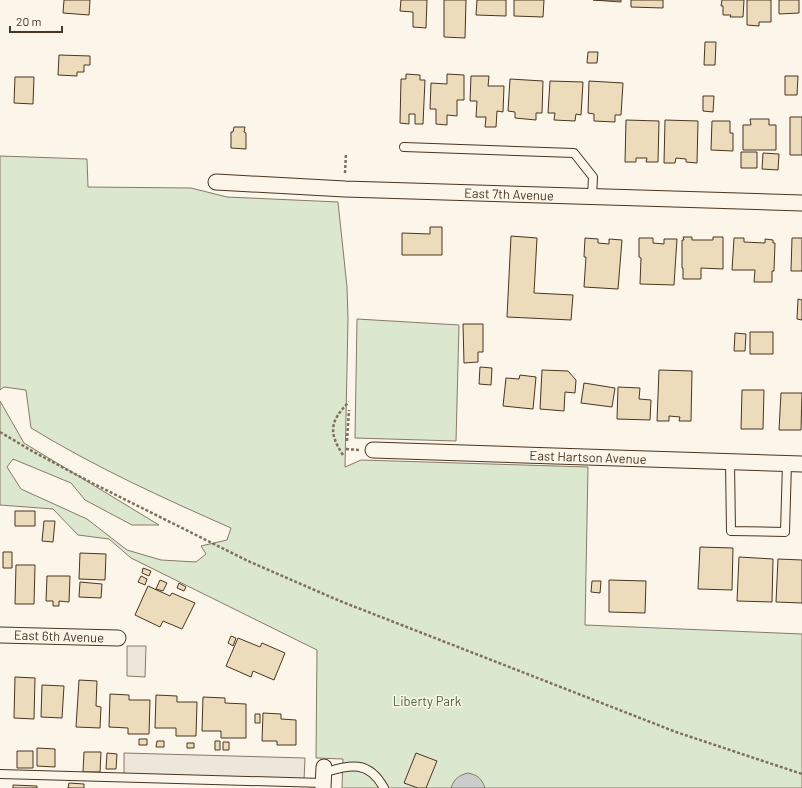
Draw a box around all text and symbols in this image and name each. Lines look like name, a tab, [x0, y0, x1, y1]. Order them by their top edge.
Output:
scale bar	[10, 8, 62, 34]
text: 20 m	[16, 14, 42, 28]
street label: East 7th Avenue	[464, 184, 554, 204]
street label: East Hartson Avenue	[529, 447, 647, 467]
street label: East 6th Avenue	[14, 626, 105, 646]
park label: Liberty Park	[393, 693, 462, 709]

